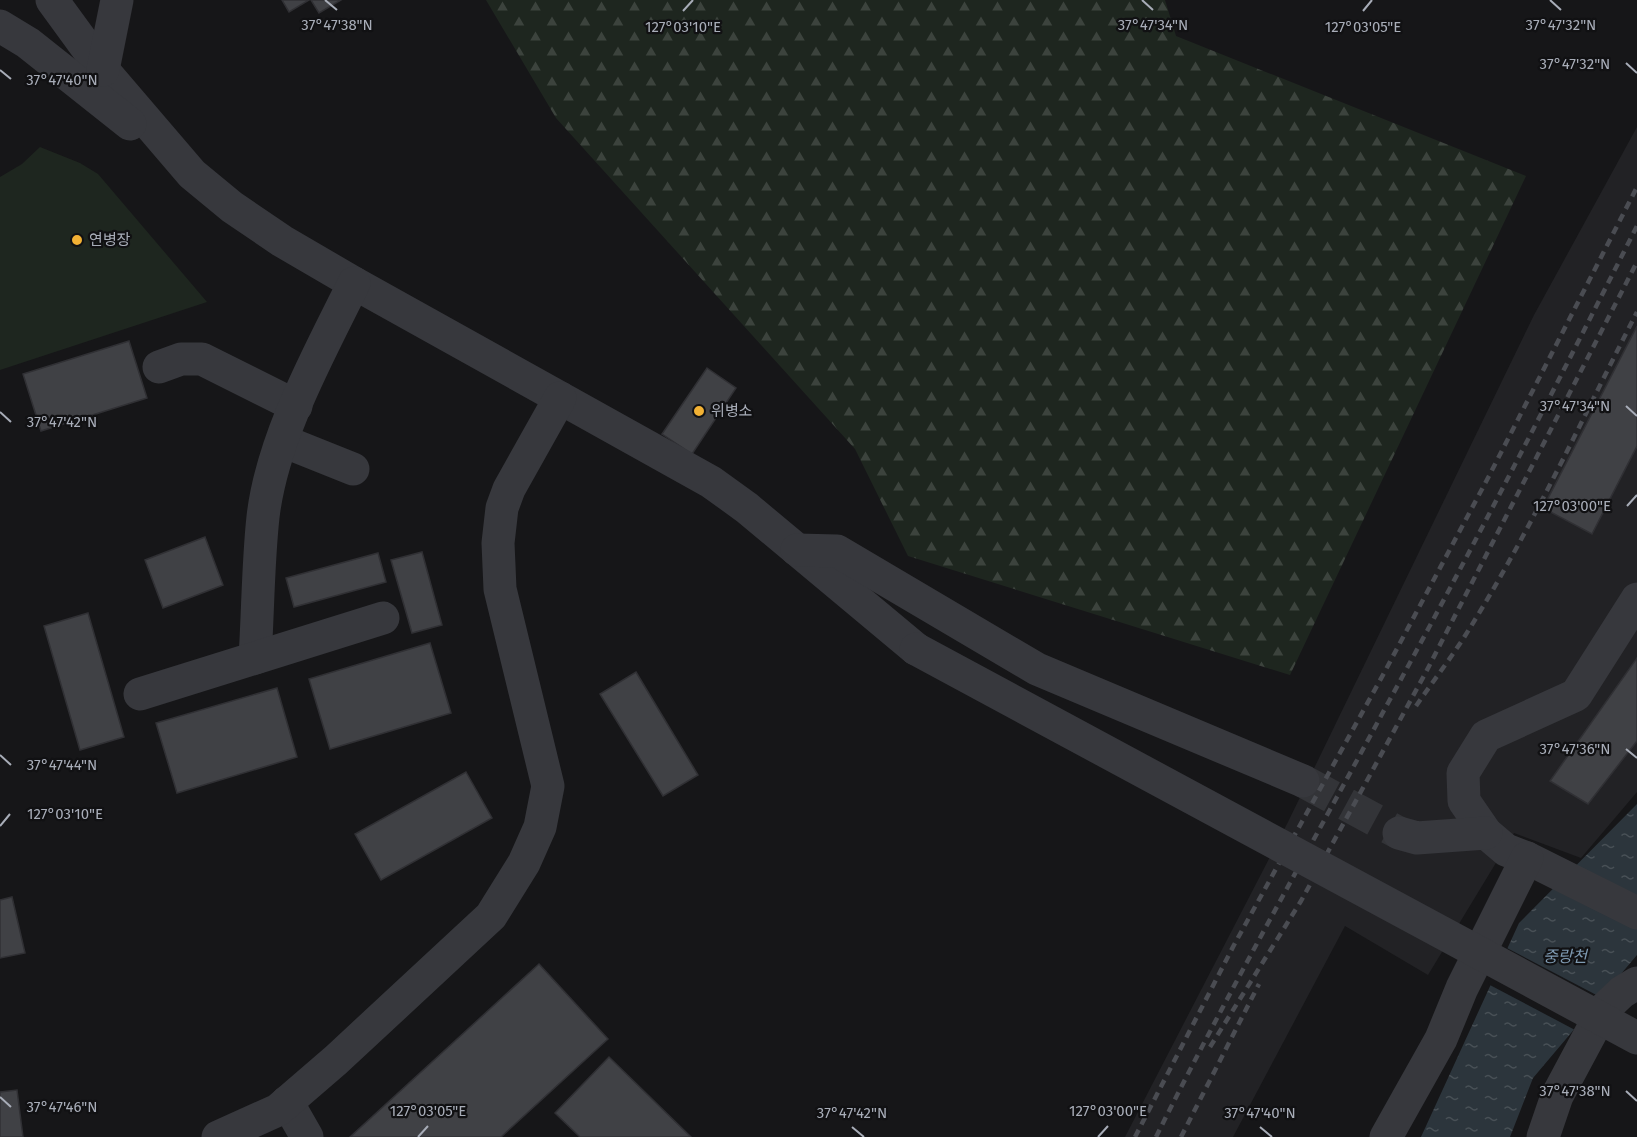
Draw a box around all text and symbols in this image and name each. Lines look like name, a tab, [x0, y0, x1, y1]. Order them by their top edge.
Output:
text: 37°47'38"N	[301, 16, 373, 34]
text: 37°47'34"N	[1118, 16, 1188, 34]
text: 37°47'32"N	[1526, 16, 1596, 34]
text: 127°03'10"E	[645, 18, 721, 36]
text: 127°03'05"E	[1325, 18, 1401, 36]
text: 37°47'32"N	[1540, 55, 1610, 73]
text: 37°47'40"N	[26, 71, 98, 89]
place label: 연병장	[89, 231, 131, 249]
marker: 연병장	[70, 233, 84, 247]
text: 37°47'34"N	[1540, 397, 1610, 415]
place label: 위병소	[711, 402, 753, 420]
marker: 위병소	[692, 404, 706, 418]
text: 37°47'42"N	[27, 413, 97, 431]
text: 127°03'00"E	[1533, 497, 1611, 515]
text: 37°47'36"N	[1539, 740, 1611, 758]
text: 37°47'44"N	[27, 756, 97, 774]
text: 127°03'10"E	[27, 805, 103, 823]
water label: 중랑천	[1543, 947, 1589, 966]
text: 37°47'38"N	[1539, 1082, 1611, 1100]
text: 37°47'46"N	[26, 1098, 98, 1116]
text: 127°03'05"E	[390, 1102, 466, 1120]
text: 127°03'00"E	[1069, 1102, 1147, 1120]
text: 37°47'42"N	[817, 1104, 887, 1122]
text: 37°47'40"N	[1224, 1104, 1296, 1122]

